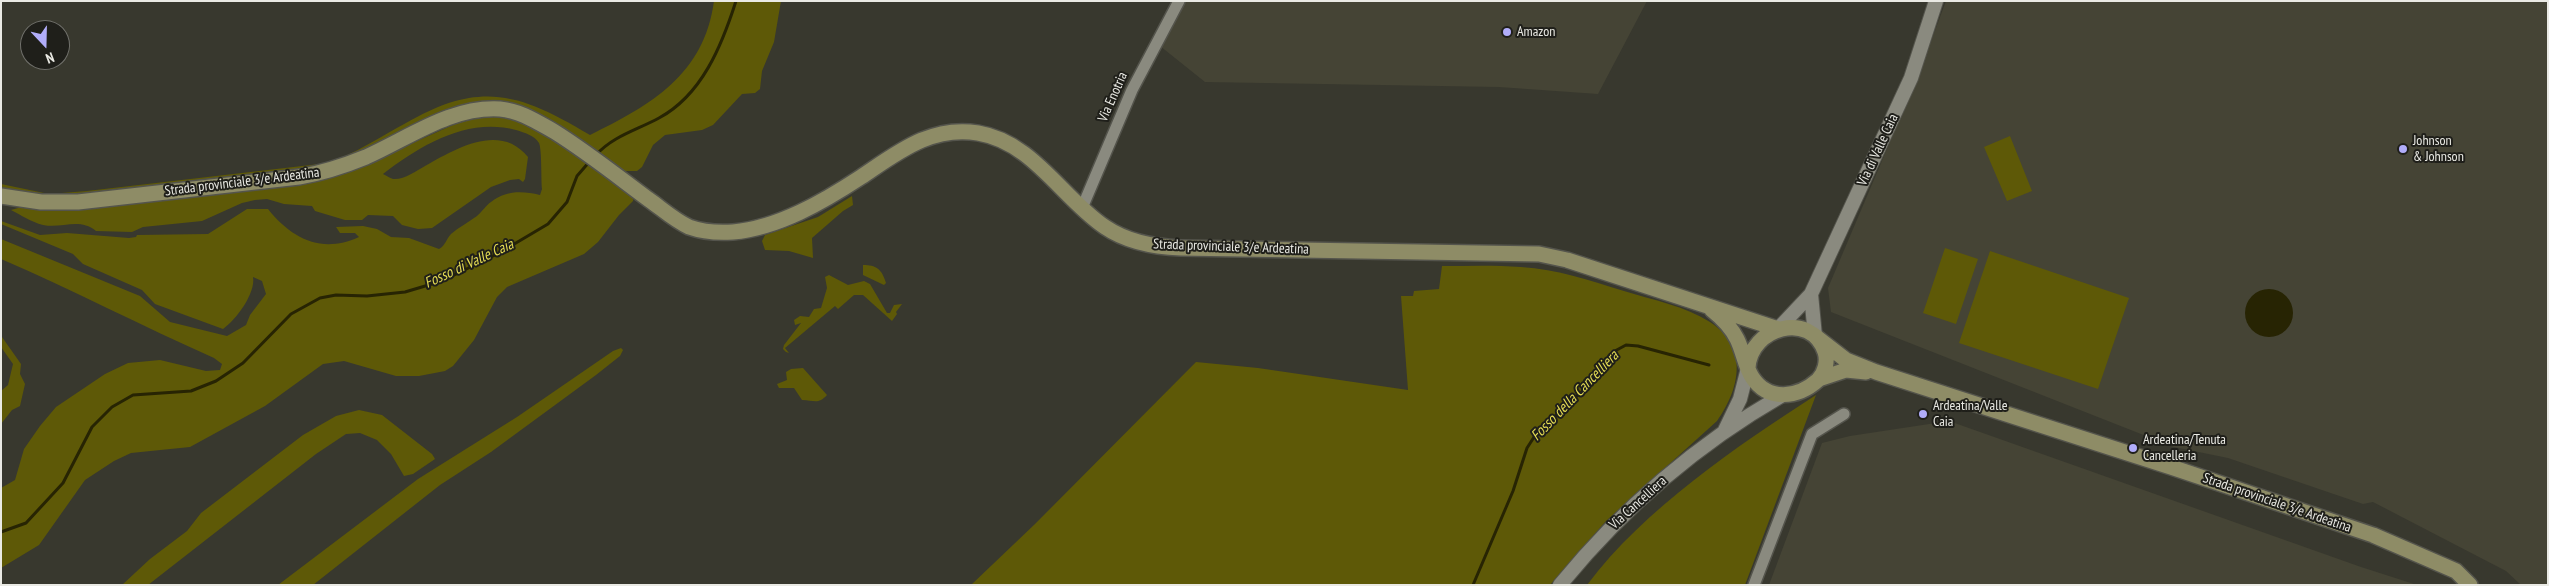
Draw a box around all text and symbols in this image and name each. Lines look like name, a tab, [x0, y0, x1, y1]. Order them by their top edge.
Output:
north arrow	[20, 20, 70, 70]
place label: Amazon	[1517, 24, 1555, 40]
marker: Amazon	[1501, 26, 1513, 38]
text: N	[43, 48, 57, 68]
street label: Via Enotria	[1095, 70, 1131, 124]
street label: Via di Valle Caia	[1854, 111, 1902, 189]
place label: Johnson & Johnson	[2413, 133, 2464, 166]
marker: Johnson & Johnson	[2397, 143, 2409, 155]
street label: Strada provinciale 3/e Ardeatina	[164, 164, 320, 200]
water label: Fosso di Valle Caia	[422, 236, 516, 292]
street label: Strada provinciale 3/e Ardeatina	[1153, 236, 1309, 258]
water label: Fosso della Cancelliera	[1527, 347, 1623, 445]
place label: Ardeatina/Valle Caia	[1933, 398, 2007, 431]
marker: Ardeatina/Valle Caia	[1917, 408, 1929, 420]
place label: Ardeatina/Tenuta Cancelleria	[2143, 432, 2226, 464]
marker: Ardeatina/Tenuta Cancelleria	[2127, 442, 2139, 454]
street label: Strada provinciale 3/e Ardeatina	[2201, 470, 2353, 536]
street label: Via Cancelliera	[1606, 473, 1670, 533]

